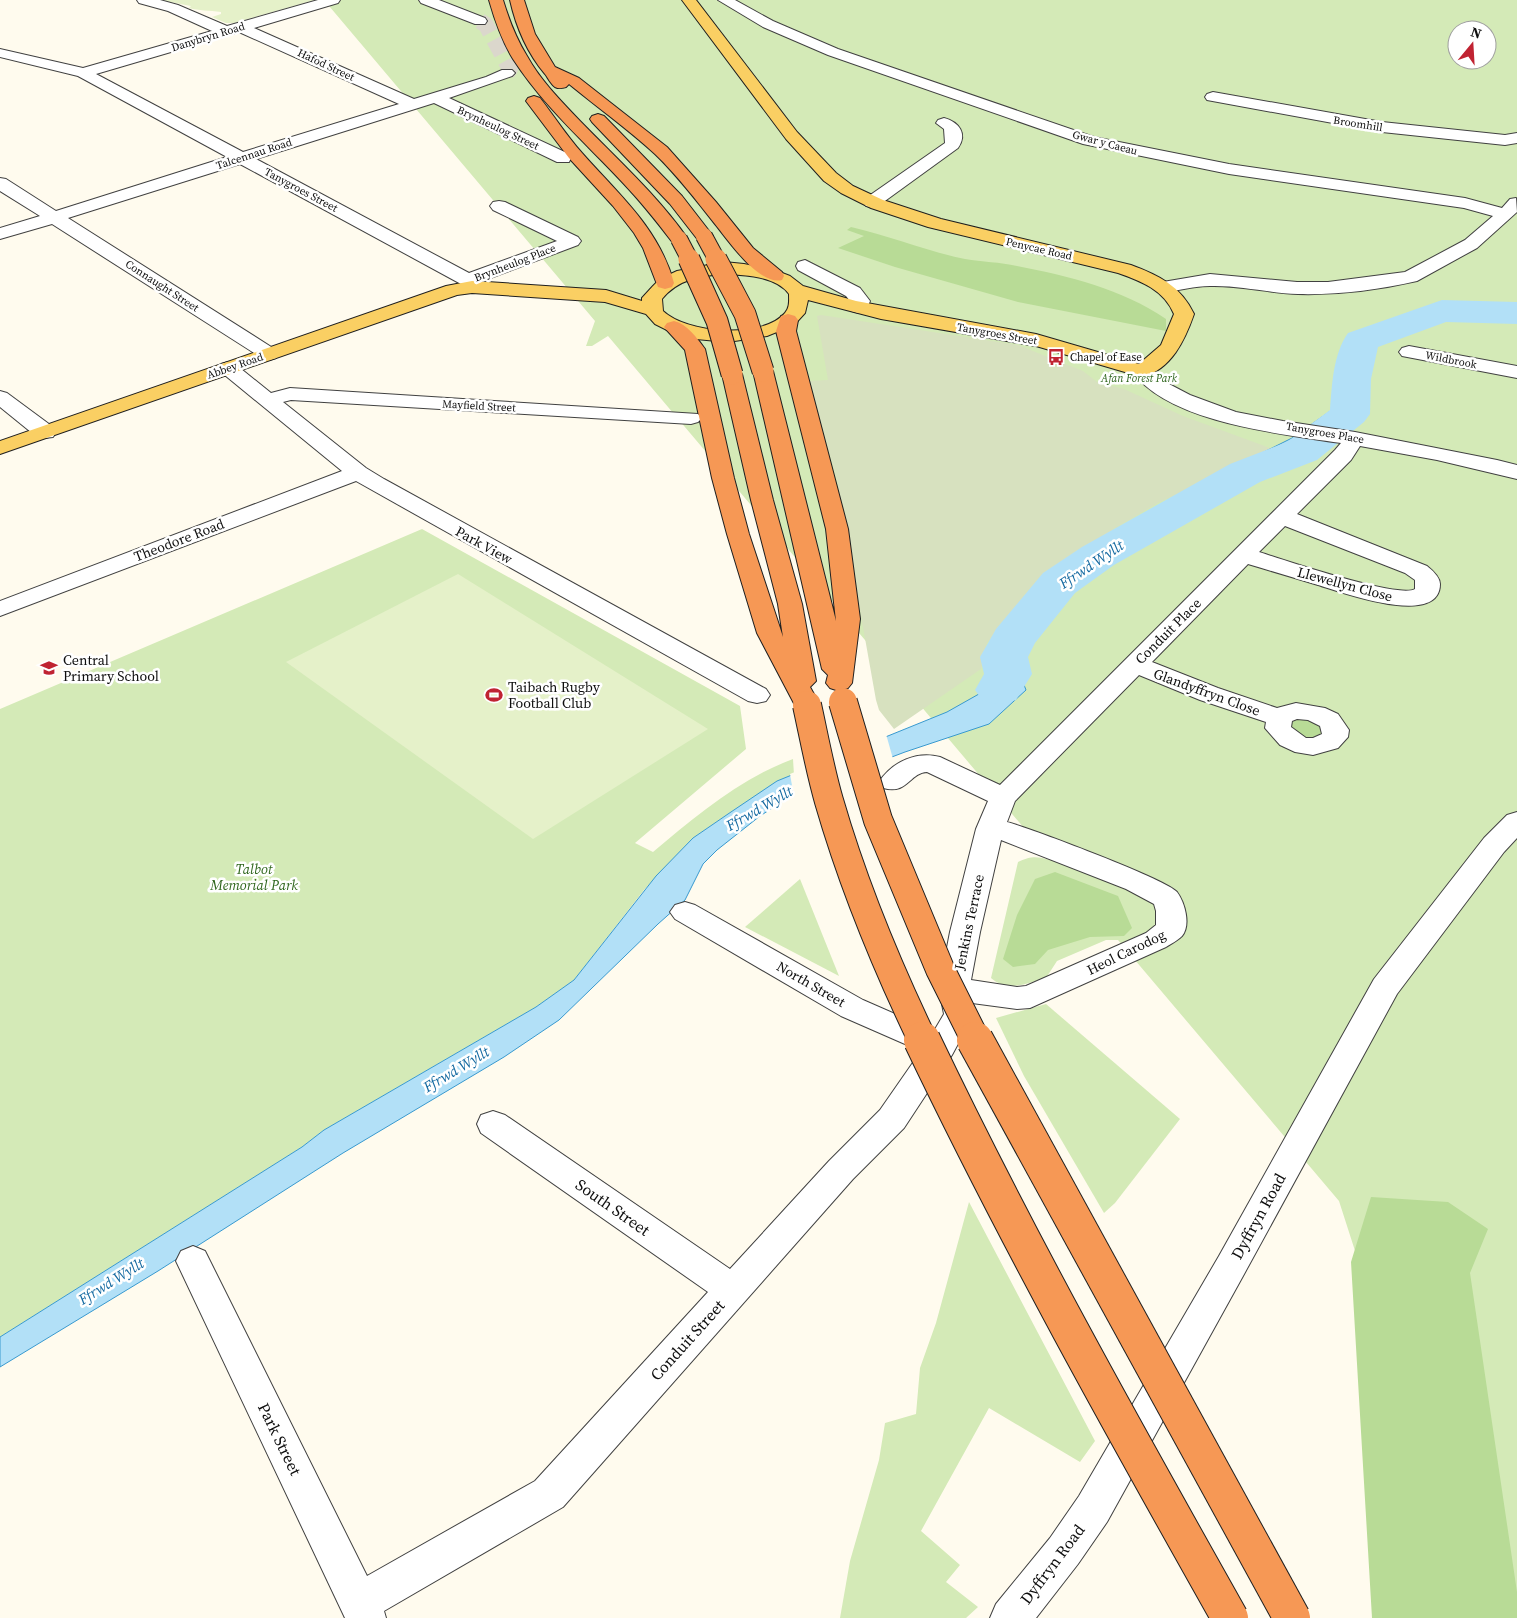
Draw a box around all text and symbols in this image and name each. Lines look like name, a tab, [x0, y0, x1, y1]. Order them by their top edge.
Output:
street label: Danybryn Road	[169, 18, 247, 55]
north arrow	[1447, 20, 1497, 70]
text: N	[1468, 22, 1484, 44]
street label: Hafod Street	[295, 45, 357, 85]
street label: Brynheulog Street	[455, 102, 542, 154]
street label: Broomhill	[1332, 113, 1384, 135]
street label: Gwar y Caeau	[1071, 127, 1140, 159]
street label: Talcennau Road	[214, 134, 295, 173]
street label: Tanygroes Street	[262, 164, 341, 216]
street label: Penycae Road	[1004, 234, 1074, 264]
street label: Brynheulog Place	[472, 240, 558, 285]
street label: Connaught Street	[122, 257, 202, 316]
street label: Tanygroes Street	[956, 320, 1039, 349]
bus stop icon: Chapel of Ease	[1046, 347, 1066, 367]
street label: Wildbrook	[1424, 348, 1479, 373]
street label: Abbey Road	[205, 349, 266, 383]
place label: Chapel of Ease	[1070, 350, 1142, 365]
park label: Afan Forest Park	[1100, 371, 1178, 386]
street label: Mayfield Street	[442, 397, 517, 415]
street label: Tanygroes Place	[1285, 419, 1366, 447]
street label: Theodore Road	[131, 514, 227, 566]
street label: Park View	[452, 521, 516, 569]
water label: Ffrwd Wyllt	[1054, 534, 1128, 594]
street label: Llewellyn Close	[1295, 562, 1395, 606]
street label: Conduit Place	[1130, 593, 1206, 669]
place label: Central Primary School	[63, 650, 159, 686]
school or university icon: Central Primary School	[39, 658, 59, 678]
street label: Glandyffryn Close	[1151, 663, 1263, 721]
place label: Taibach Rugby Football Club	[508, 677, 601, 713]
sports icon: Taibach Rugby Football Club	[484, 685, 504, 705]
water label: Ffrwd Wyllt	[721, 780, 797, 836]
park label: Talbot Memorial Park	[209, 859, 298, 895]
street label: Jenkins Terrace	[949, 872, 989, 973]
street label: Heol Carodog	[1083, 924, 1169, 980]
street label: North Street	[773, 956, 849, 1012]
water label: Ffrwd Wyllt	[418, 1040, 494, 1098]
street label: Dyffryn Road	[1225, 1169, 1291, 1263]
street label: South Street	[571, 1173, 655, 1241]
water label: Ffrwd Wyllt	[73, 1252, 149, 1310]
street label: Conduit Street	[645, 1294, 730, 1385]
street label: Park Street	[253, 1399, 307, 1480]
street label: Dyffryn Road	[1015, 1519, 1089, 1609]

